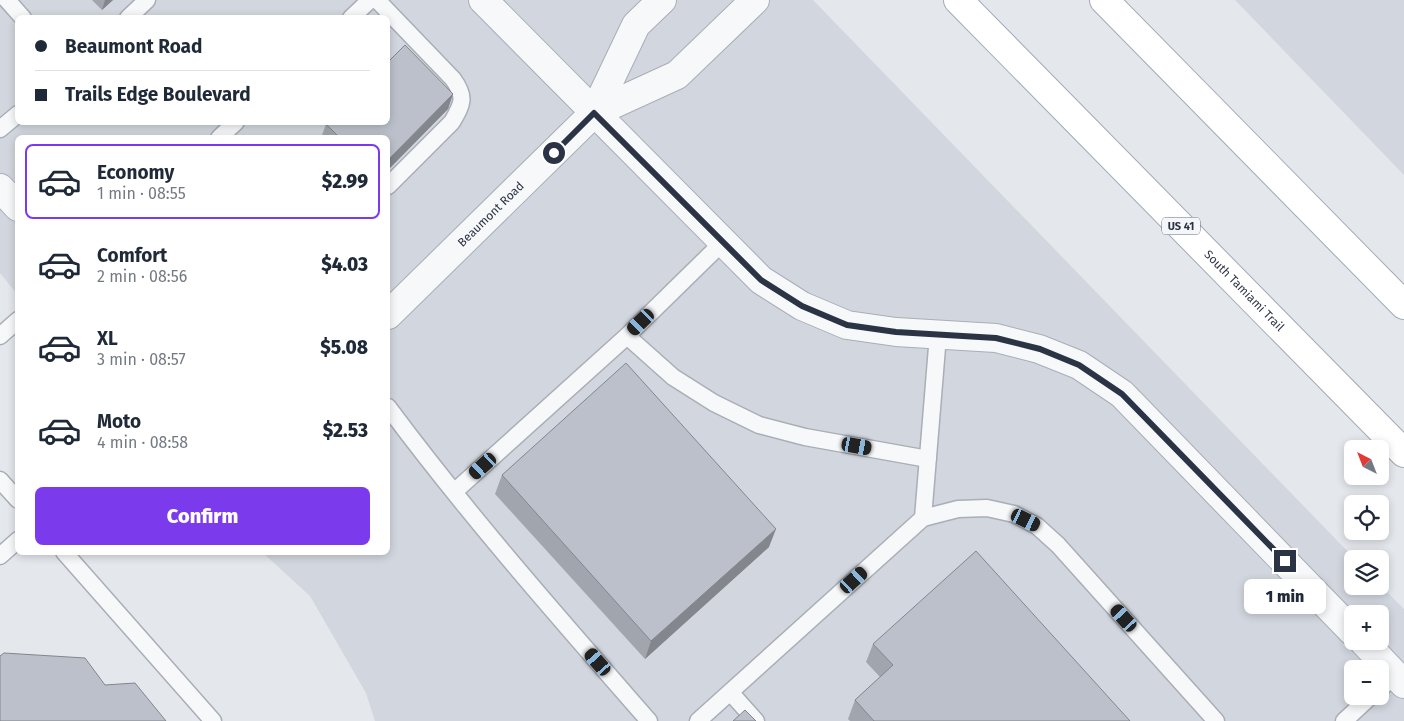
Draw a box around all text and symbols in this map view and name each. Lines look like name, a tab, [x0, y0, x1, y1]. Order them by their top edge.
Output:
text: Beaumont Road	[65, 35, 202, 58]
text: Trails Edge Boulevard	[65, 83, 251, 106]
route start	[543, 142, 565, 164]
icon: car	[37, 159, 82, 204]
text: Economy	[97, 161, 174, 184]
text: $2.99	[322, 170, 368, 193]
street label: Beaumont Road	[455, 179, 527, 250]
text: 1 min · 08:55	[97, 184, 186, 203]
road number: US 41	[1162, 218, 1200, 235]
icon: car	[37, 242, 82, 287]
text: Comfort	[97, 244, 167, 267]
street label: South Tamiami Trail	[1201, 247, 1287, 334]
text: $4.03	[321, 253, 368, 276]
text: 2 min · 08:56	[97, 267, 187, 286]
car	[624, 306, 657, 338]
icon: car	[37, 325, 82, 370]
text: XL	[97, 327, 118, 350]
text: $5.08	[320, 336, 368, 359]
text: 3 min · 08:57	[97, 350, 186, 369]
icon: car	[37, 408, 82, 453]
text: Moto	[97, 410, 141, 433]
text: $2.53	[323, 419, 368, 442]
text: 4 min · 08:58	[97, 433, 188, 452]
car	[840, 436, 873, 456]
north arrow	[1344, 440, 1389, 485]
map controls	[1344, 440, 1389, 705]
car	[466, 450, 499, 482]
button: Confirm	[35, 487, 370, 545]
button: locate	[1344, 495, 1389, 540]
car	[1009, 507, 1042, 533]
route end	[1274, 550, 1296, 572]
button: layers	[1344, 550, 1389, 595]
car	[837, 564, 870, 596]
callout: 1 min	[1244, 578, 1326, 614]
text: 1 min	[1266, 587, 1304, 606]
car	[1108, 602, 1139, 634]
button: +	[1344, 605, 1389, 650]
car	[582, 646, 613, 678]
button: −	[1344, 660, 1389, 705]

